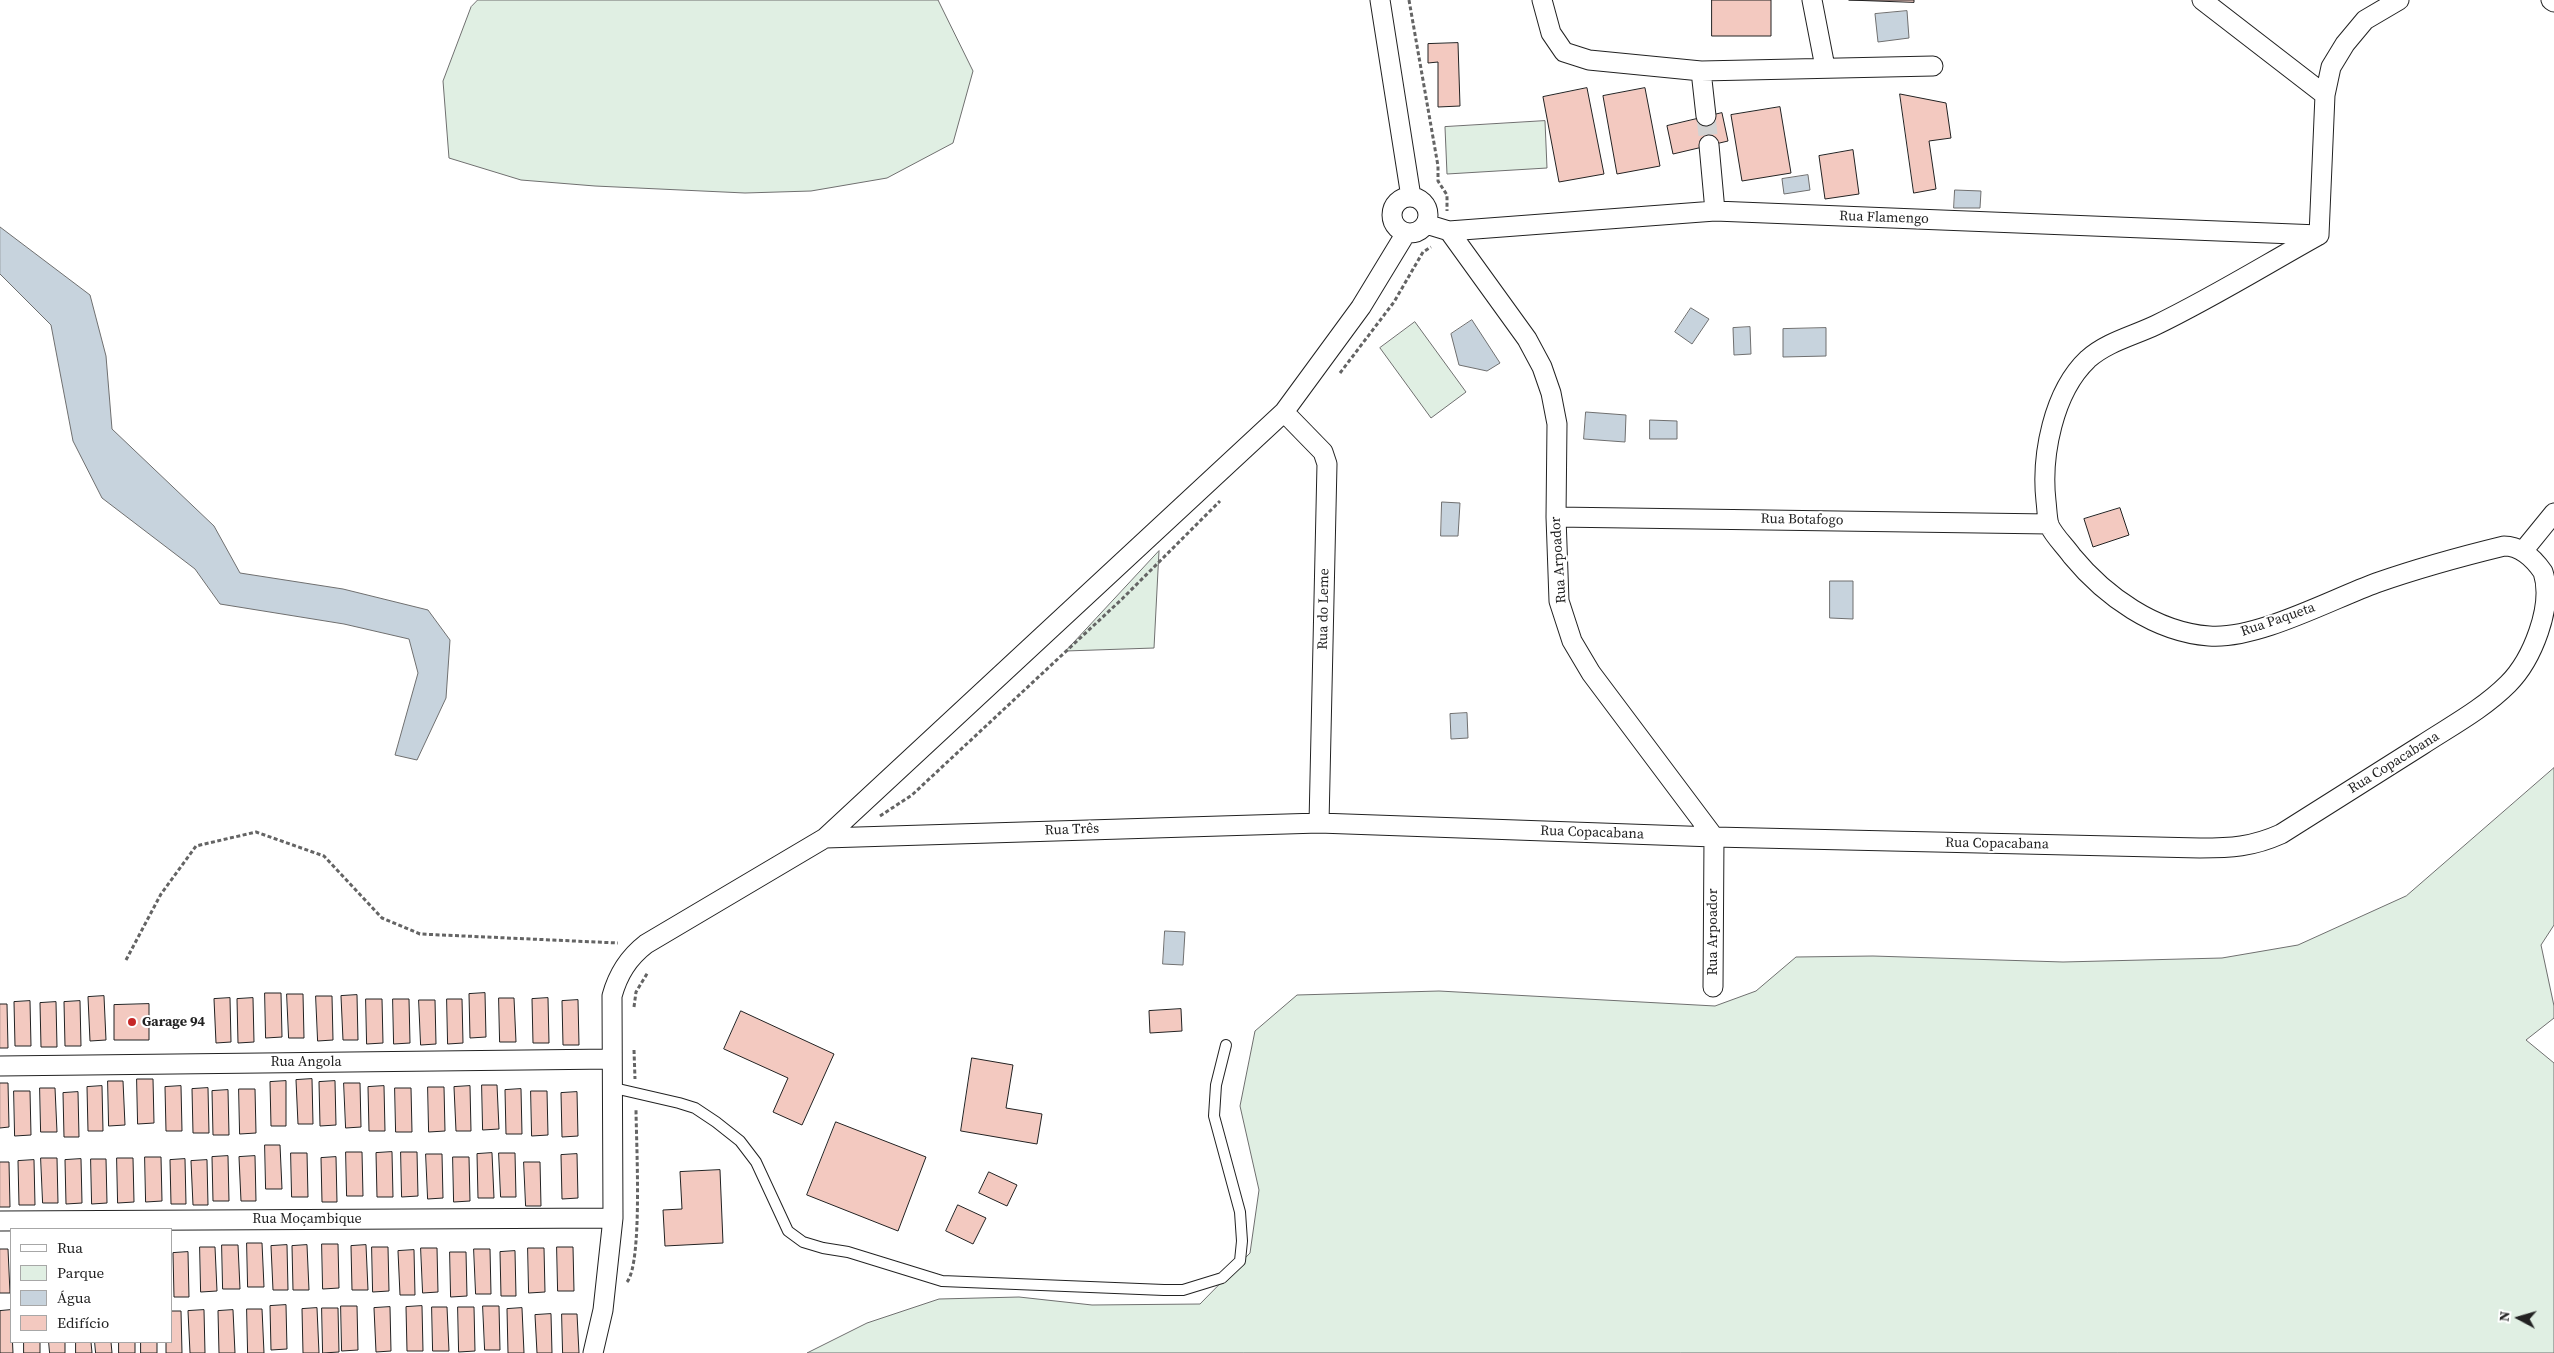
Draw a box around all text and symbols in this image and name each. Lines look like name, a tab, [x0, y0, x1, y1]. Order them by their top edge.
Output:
street label: Rua Flamengo	[1839, 208, 1929, 228]
street label: Rua Botafogo	[1760, 511, 1844, 529]
street label: Rua Arpoador	[1548, 516, 1570, 604]
street label: Rua do Leme	[1315, 568, 1333, 650]
street label: Rua Paqueta	[2239, 599, 2317, 641]
street label: Rua Copacabana	[2346, 728, 2442, 798]
street label: Rua Três	[1044, 821, 1100, 839]
street label: Rua Copacabana	[1540, 823, 1644, 843]
street label: Rua Copacabana	[1945, 835, 2049, 853]
street label: Rua Arpoador	[1705, 888, 1721, 976]
place label: Garage 94	[142, 1014, 205, 1030]
marker: Garage 94	[126, 1016, 138, 1028]
street label: Rua Angola	[270, 1054, 342, 1070]
street label: Rua Moçambique	[252, 1211, 362, 1227]
legend	[10, 1228, 172, 1343]
text: Rua	[57, 1237, 83, 1258]
text: Parque	[57, 1262, 104, 1283]
text: Água	[57, 1287, 91, 1308]
north arrow	[2494, 1293, 2544, 1343]
text: N	[2494, 1310, 2515, 1323]
text: Edifício	[57, 1312, 109, 1333]

